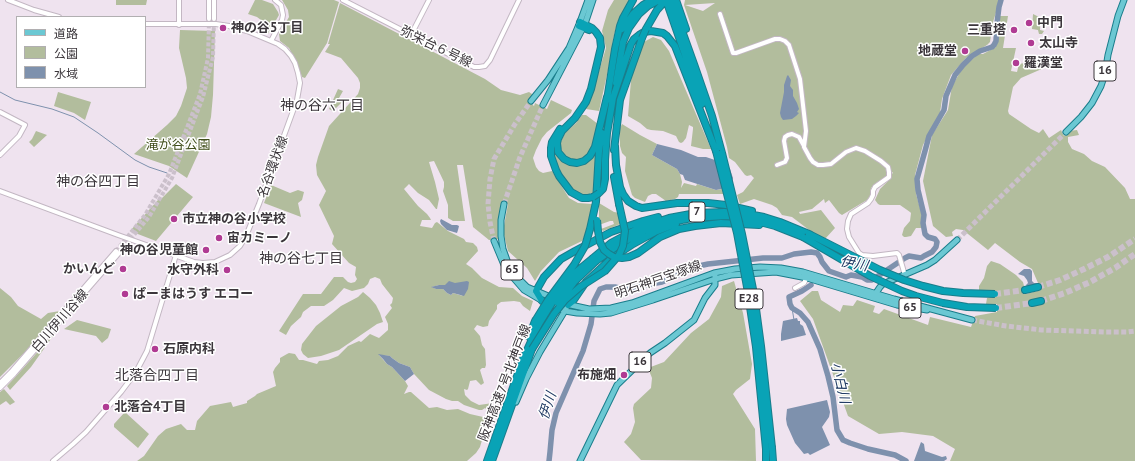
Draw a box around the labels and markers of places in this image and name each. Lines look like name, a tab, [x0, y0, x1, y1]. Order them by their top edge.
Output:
place label: 中門	[1037, 15, 1063, 31]
marker: 中門	[1024, 18, 1034, 28]
place label: 神の谷5丁目	[231, 20, 303, 36]
place label: 三重塔	[967, 22, 1006, 38]
marker: 神の谷5丁目	[218, 23, 228, 33]
marker: 三重塔	[1009, 25, 1019, 35]
place label: 太山寺	[1039, 35, 1078, 51]
marker: 太山寺	[1026, 38, 1036, 48]
place label: 地蔵堂	[918, 43, 957, 59]
marker: 地蔵堂	[960, 46, 970, 56]
place label: 羅漢堂	[1024, 55, 1063, 71]
marker: 羅漢堂	[1011, 58, 1021, 68]
place label: 市立神の谷小学校	[182, 211, 286, 227]
marker: 市立神の谷小学校	[169, 214, 179, 224]
place label: 宙カミーノ	[227, 230, 292, 246]
marker: 宙カミーノ	[214, 233, 224, 243]
place label: 神の谷児童館	[120, 242, 198, 258]
marker: 神の谷児童館	[201, 245, 211, 255]
place label: かいんど	[63, 261, 115, 277]
place label: 水守外科	[167, 262, 219, 278]
marker: かいんど	[118, 264, 128, 274]
marker: 水守外科	[222, 265, 232, 275]
place label: ぱーまはうす エコー	[133, 286, 253, 302]
marker: ぱーまはうす エコー	[120, 289, 130, 299]
place label: 石原内科	[163, 341, 215, 357]
marker: 石原内科	[150, 344, 160, 354]
place label: 布施畑	[577, 367, 616, 383]
marker: 布施畑	[619, 370, 629, 380]
place label: 北落合4丁目	[114, 399, 186, 415]
marker: 北落合4丁目	[101, 402, 111, 412]

